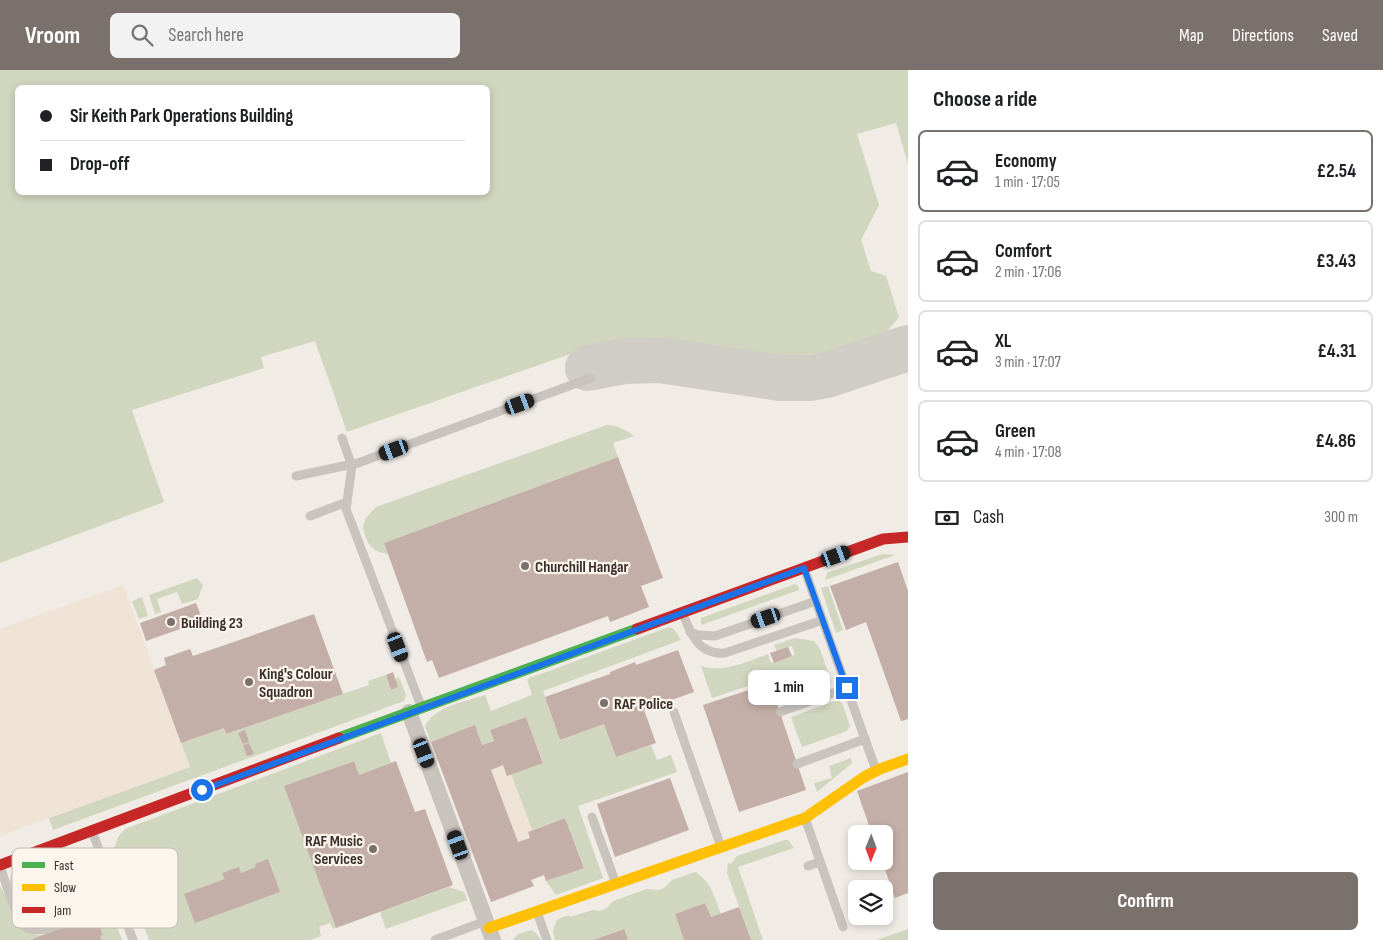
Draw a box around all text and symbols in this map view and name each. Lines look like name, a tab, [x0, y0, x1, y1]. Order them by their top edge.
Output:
search box	[110, 13, 460, 58]
text: Vroom	[25, 21, 80, 50]
icon: search	[128, 21, 156, 49]
text: Search here	[168, 24, 244, 47]
text: Map	[1179, 25, 1204, 46]
text: Directions	[1232, 25, 1294, 46]
text: Saved	[1322, 25, 1358, 46]
text: Choose a ride	[933, 86, 1037, 113]
text: Sir Keith Park Operations Building	[70, 105, 293, 128]
icon: car	[935, 149, 980, 194]
text: Economy	[995, 150, 1057, 173]
text: Drop-off	[70, 153, 130, 176]
text: £2.54	[1316, 160, 1356, 183]
text: 1 min · 17:05	[995, 173, 1060, 192]
icon: car	[935, 239, 980, 284]
text: Comfort	[995, 240, 1052, 263]
text: £3.43	[1316, 250, 1356, 273]
text: 2 min · 17:06	[995, 263, 1062, 282]
icon: car	[935, 329, 980, 374]
text: XL	[995, 330, 1011, 353]
text: £4.31	[1317, 340, 1356, 363]
text: 3 min · 17:07	[995, 353, 1061, 372]
car	[503, 392, 536, 416]
icon: car	[935, 419, 980, 464]
text: Green	[995, 420, 1035, 443]
text: £4.86	[1315, 430, 1356, 453]
car	[377, 438, 410, 462]
text: 4 min · 17:08	[995, 443, 1062, 462]
icon: cash	[933, 504, 961, 532]
text: Cash	[973, 506, 1004, 529]
text: 300 m	[1324, 508, 1358, 527]
car	[819, 544, 852, 568]
place label: Churchill Hangar	[535, 558, 629, 577]
marker: Churchill Hangar	[519, 560, 531, 572]
car	[749, 606, 782, 630]
place label: Building 23	[181, 614, 243, 633]
marker: Building 23	[165, 616, 177, 628]
car	[385, 630, 410, 664]
place label: King's Colour Squadron	[259, 665, 333, 702]
callout: 1 min	[747, 670, 830, 706]
marker: King's Colour Squadron	[243, 676, 255, 688]
route end	[836, 677, 858, 699]
text: 1 min	[774, 678, 804, 697]
place label: RAF Police	[614, 695, 673, 714]
marker: RAF Police	[598, 697, 610, 709]
car	[411, 736, 436, 770]
route start	[191, 779, 213, 801]
north arrow	[848, 825, 892, 870]
map controls	[848, 825, 893, 925]
car	[445, 828, 470, 862]
place label: RAF Music Services	[305, 832, 363, 869]
marker: RAF Music Services	[367, 843, 379, 855]
legend	[12, 848, 178, 928]
text: Fast	[54, 857, 74, 874]
button: Confirm	[933, 872, 1358, 930]
text: Slow	[54, 879, 76, 896]
button: layers	[848, 880, 893, 925]
text: Jam	[53, 902, 71, 919]

